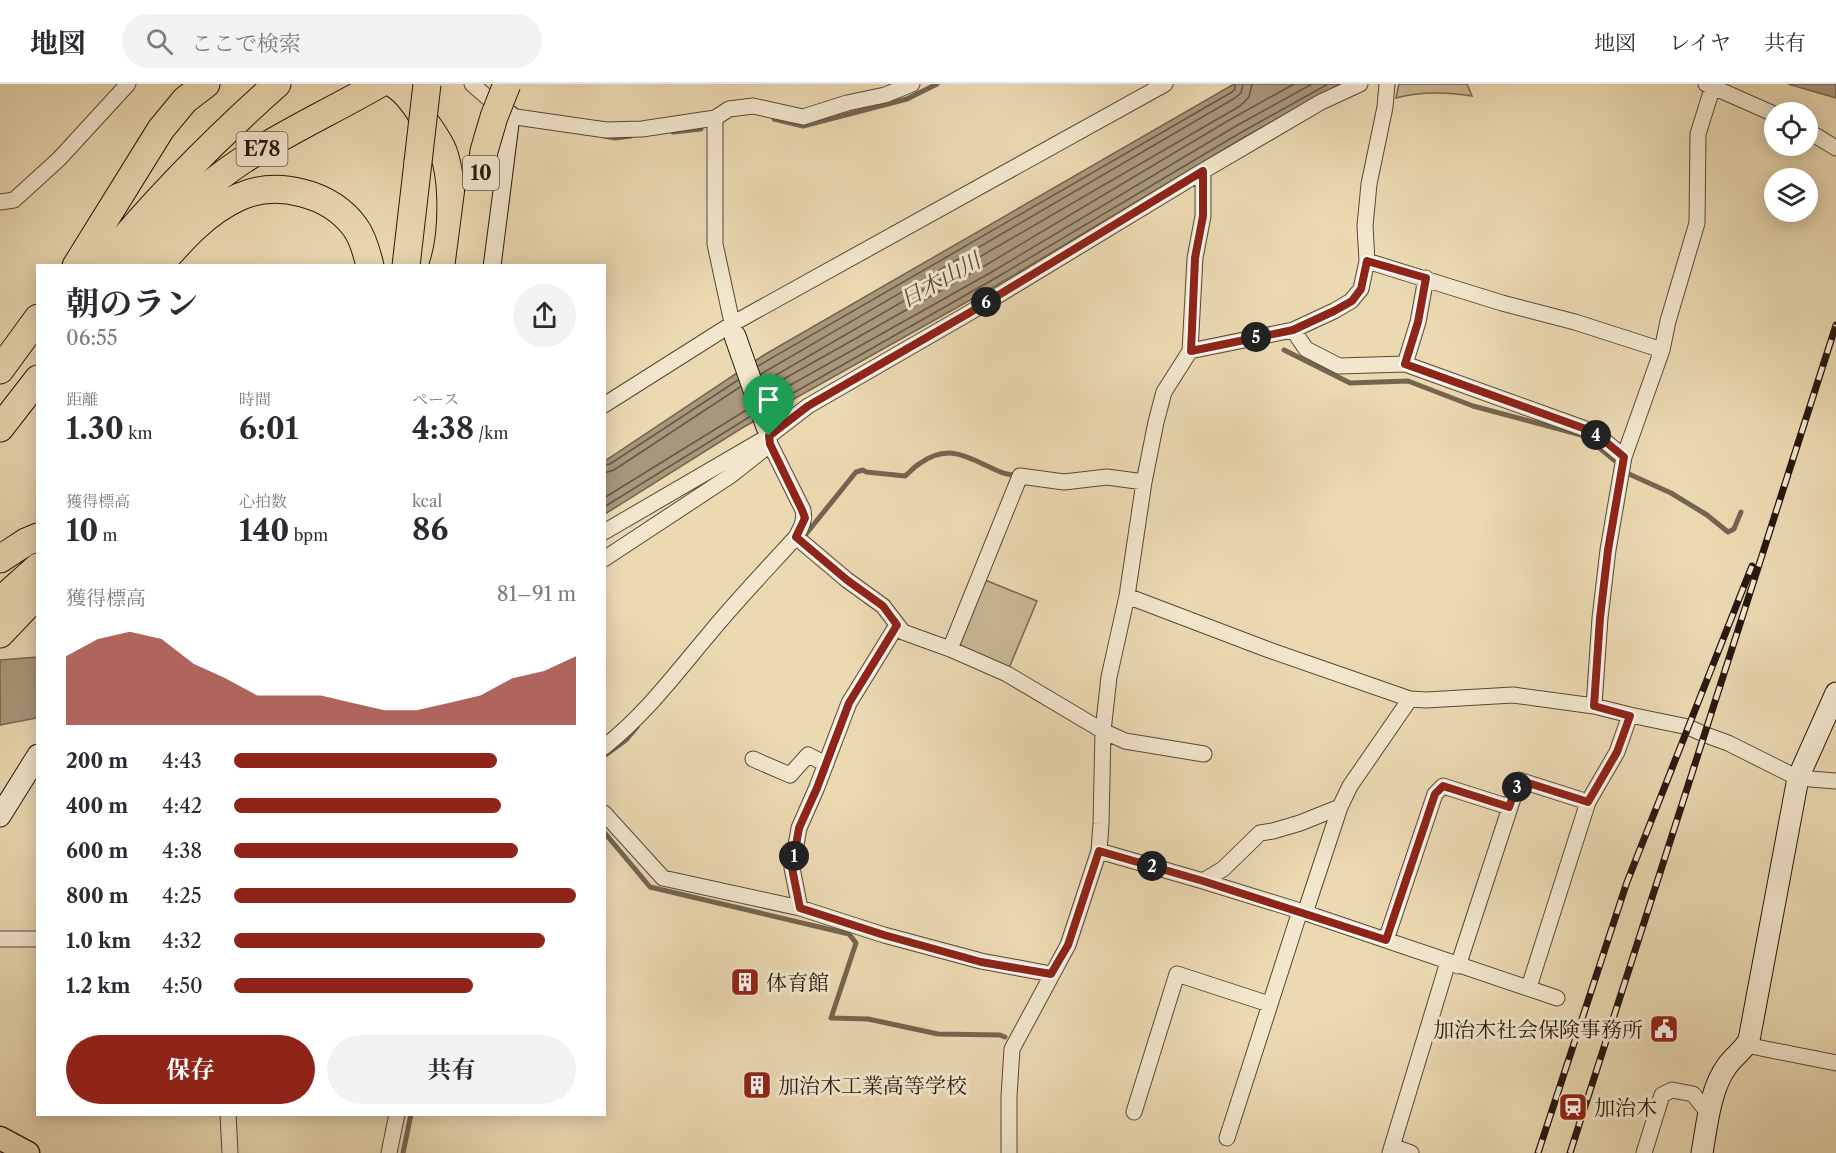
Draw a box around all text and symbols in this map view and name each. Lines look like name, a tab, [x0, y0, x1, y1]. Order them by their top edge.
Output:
search box	[122, 14, 542, 68]
icon: search	[143, 25, 176, 58]
text: 地図	[30, 26, 86, 60]
text: ここで検索	[191, 30, 301, 57]
text: 地図	[1594, 30, 1636, 55]
text: レイヤ	[1669, 30, 1731, 55]
text: 共有	[1764, 30, 1806, 55]
map controls	[1764, 102, 1818, 222]
button: locate	[1764, 102, 1818, 156]
road number: E78	[236, 132, 288, 166]
road number: 10	[463, 156, 499, 190]
button: layers	[1764, 168, 1818, 222]
water label: 日木山川	[895, 246, 987, 313]
text: 朝のラン	[66, 283, 198, 324]
button: share	[513, 284, 576, 347]
pin: 6	[971, 287, 1001, 317]
text: 6	[981, 292, 991, 312]
pin: 5	[1241, 322, 1271, 352]
text: 06:55	[66, 326, 118, 350]
text: 5	[1252, 327, 1260, 347]
pin	[743, 374, 794, 436]
icon: arrive	[752, 383, 785, 416]
text: 距離	[66, 389, 98, 409]
text: 時間	[239, 389, 271, 409]
text: ペース	[412, 389, 459, 409]
text: 1.30	[66, 410, 124, 447]
text: 6:01	[239, 410, 298, 447]
text: 4:38	[412, 410, 474, 447]
pin: 4	[1581, 420, 1611, 450]
text: km	[124, 423, 152, 443]
text: /km	[474, 423, 508, 443]
text: 4	[1591, 425, 1601, 445]
text: 獲得標高	[66, 491, 130, 511]
text: 心拍数	[239, 491, 287, 511]
text: kcal	[412, 491, 442, 511]
text: 86	[412, 511, 448, 548]
text: 10	[66, 512, 98, 549]
text: 140	[239, 512, 289, 549]
text: m	[98, 525, 118, 545]
text: bpm	[289, 525, 328, 545]
text: 81–91 m	[497, 582, 576, 606]
text: 獲得標高	[66, 586, 146, 610]
text: 200 m	[66, 749, 128, 773]
text: 4:43	[162, 749, 202, 773]
pin: 3	[1502, 772, 1532, 802]
text: 3	[1512, 777, 1522, 797]
text: 400 m	[66, 794, 128, 818]
text: 4:42	[162, 794, 202, 818]
text: 600 m	[66, 839, 128, 863]
text: 4:38	[162, 839, 202, 863]
pin: 1	[779, 841, 809, 871]
text: 1	[790, 846, 798, 866]
pin: 2	[1137, 851, 1167, 881]
text: 2	[1147, 856, 1157, 876]
text: 800 m	[66, 884, 129, 908]
text: 4:25	[162, 884, 202, 908]
text: 1.0 km	[66, 929, 131, 953]
text: 4:32	[162, 929, 202, 953]
building icon: 体育館	[729, 966, 761, 998]
place label: 体育館	[766, 970, 829, 995]
text: 1.2 km	[66, 974, 130, 998]
text: 4:50	[162, 974, 203, 998]
public building icon: 加治木社会保険事務所	[1648, 1013, 1680, 1045]
place label: 加治木社会保険事務所	[1433, 1017, 1643, 1042]
button: 保存	[66, 1035, 315, 1104]
button: 共有	[327, 1035, 576, 1104]
building icon: 加治木工業高等学校	[741, 1069, 773, 1101]
place label: 加治木工業高等学校	[778, 1073, 967, 1098]
station icon: 加治木	[1557, 1091, 1589, 1123]
place label: 加治木	[1594, 1095, 1657, 1120]

